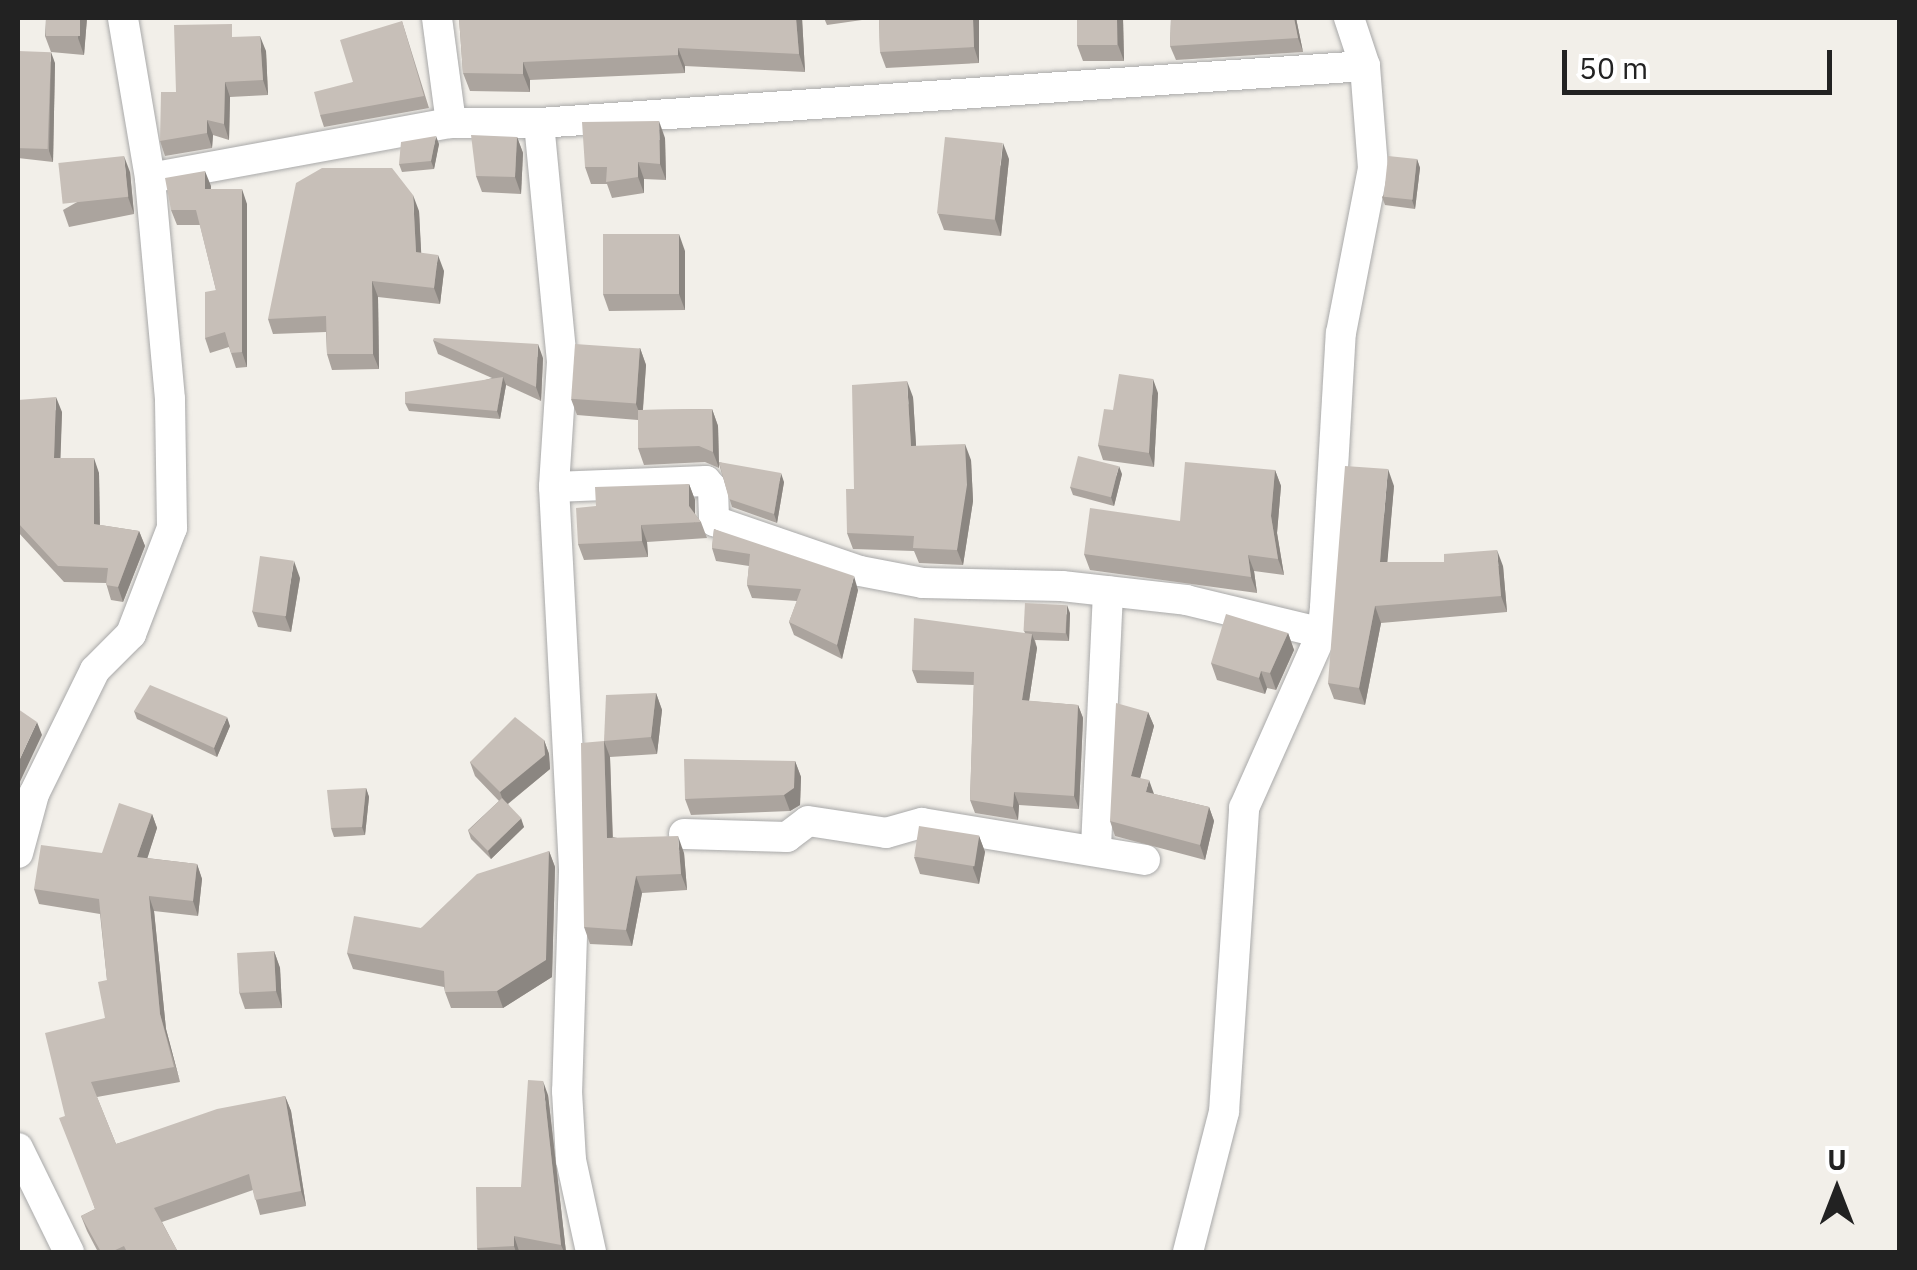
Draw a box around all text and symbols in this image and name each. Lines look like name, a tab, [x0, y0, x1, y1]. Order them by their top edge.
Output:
scale bar	[1567, 30, 1837, 92]
text: 50 m	[1579, 48, 1648, 87]
north arrow	[1787, 1140, 1887, 1240]
text: U	[1827, 1141, 1847, 1178]

